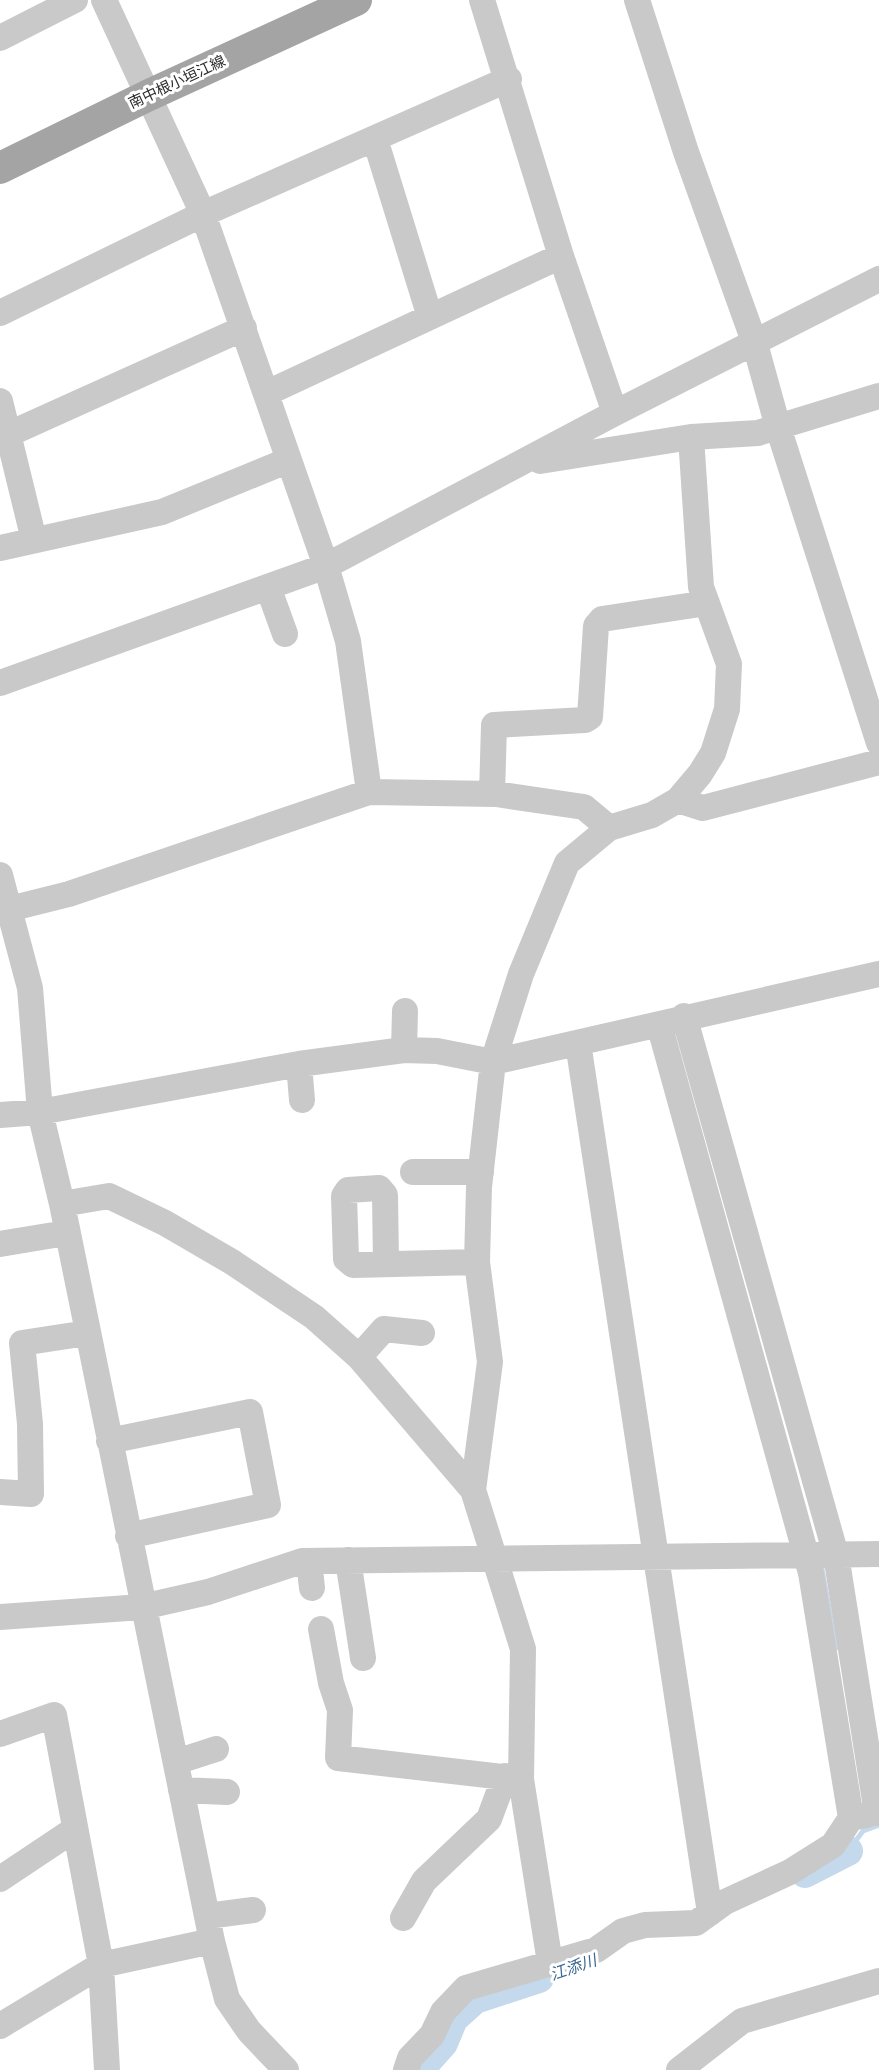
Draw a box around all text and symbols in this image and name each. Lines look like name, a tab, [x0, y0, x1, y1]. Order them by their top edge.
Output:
street label: 南中根小垣江線	[125, 51, 228, 112]
water label: 江添川	[547, 1949, 601, 1984]

